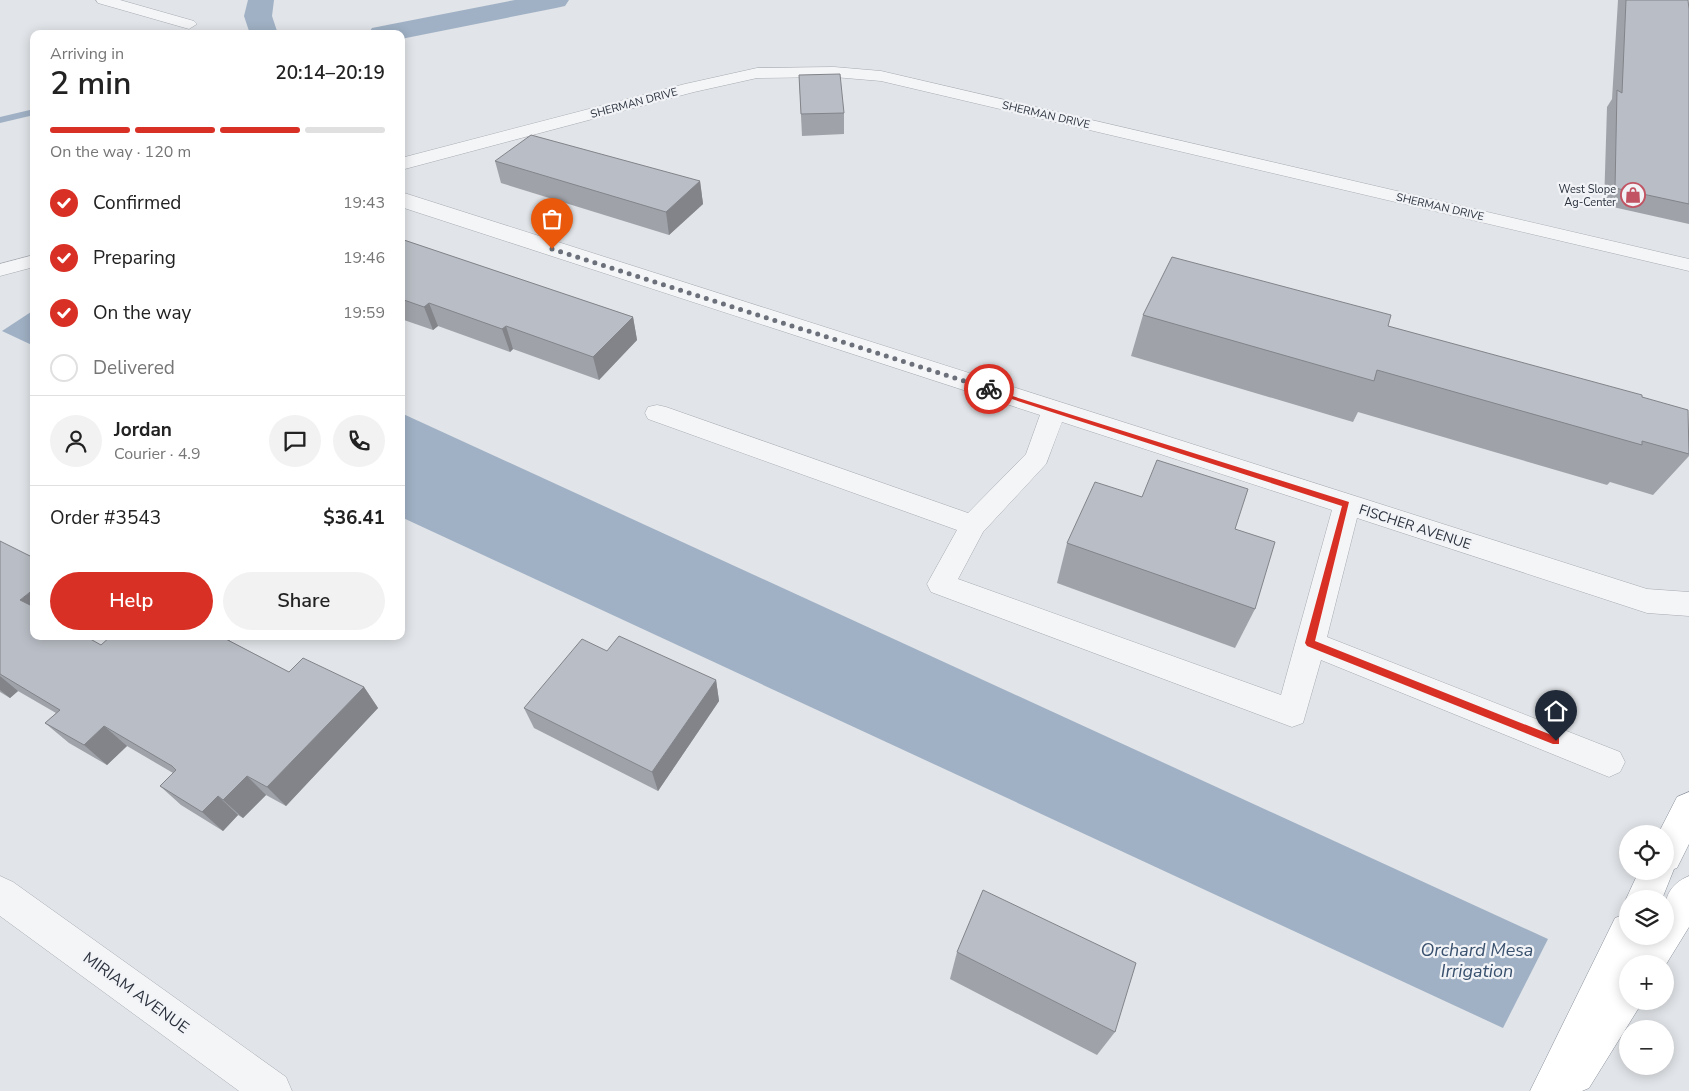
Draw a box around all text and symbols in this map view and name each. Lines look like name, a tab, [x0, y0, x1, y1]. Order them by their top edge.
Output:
text: Arriving in	[50, 43, 124, 65]
text: 20:14–20:19	[275, 60, 385, 86]
text: 2 min	[50, 62, 132, 105]
street label: SHERMAN DRIVE	[589, 84, 679, 122]
street label: SHERMAN DRIVE	[1001, 98, 1091, 132]
text: On the way · 120 m	[50, 141, 191, 163]
place label: West Slope Ag-Center	[1558, 182, 1616, 210]
shop icon: West Slope Ag-Center	[1620, 182, 1646, 208]
icon: check	[50, 189, 78, 217]
text: Confirmed	[93, 190, 181, 216]
street label: SHERMAN DRIVE	[1395, 190, 1485, 224]
text: 19:43	[343, 192, 385, 214]
pin	[531, 198, 573, 249]
icon: bag	[538, 205, 566, 233]
icon: check	[50, 244, 78, 272]
text: Preparing	[93, 245, 176, 271]
text: 19:46	[343, 247, 385, 269]
icon: check	[50, 299, 78, 327]
text: On the way	[93, 300, 191, 326]
text: 19:59	[343, 302, 385, 324]
text: Delivered	[93, 355, 175, 381]
courier	[964, 364, 1014, 414]
icon: bike	[975, 375, 1003, 403]
button: person	[50, 415, 102, 467]
button: chat	[269, 415, 321, 467]
button: phone	[333, 415, 385, 467]
text: Jordan	[114, 417, 172, 443]
text: Courier · 4.9	[114, 443, 200, 465]
street label: FISCHER AVENUE	[1356, 500, 1474, 554]
text: Order #3543	[50, 505, 161, 531]
text: $36.41	[323, 505, 385, 531]
button: Help	[50, 572, 213, 630]
button: Share	[223, 572, 385, 630]
pin	[1535, 690, 1577, 741]
icon: home	[1542, 697, 1570, 725]
map controls	[1619, 825, 1674, 1075]
button: locate	[1619, 825, 1674, 880]
button: layers	[1619, 890, 1674, 945]
water label: Orchard Mesa Irrigation	[1421, 938, 1533, 983]
street label: MIRIAM AVENUE	[79, 947, 193, 1039]
button: +	[1619, 955, 1674, 1010]
button: −	[1619, 1020, 1674, 1075]

